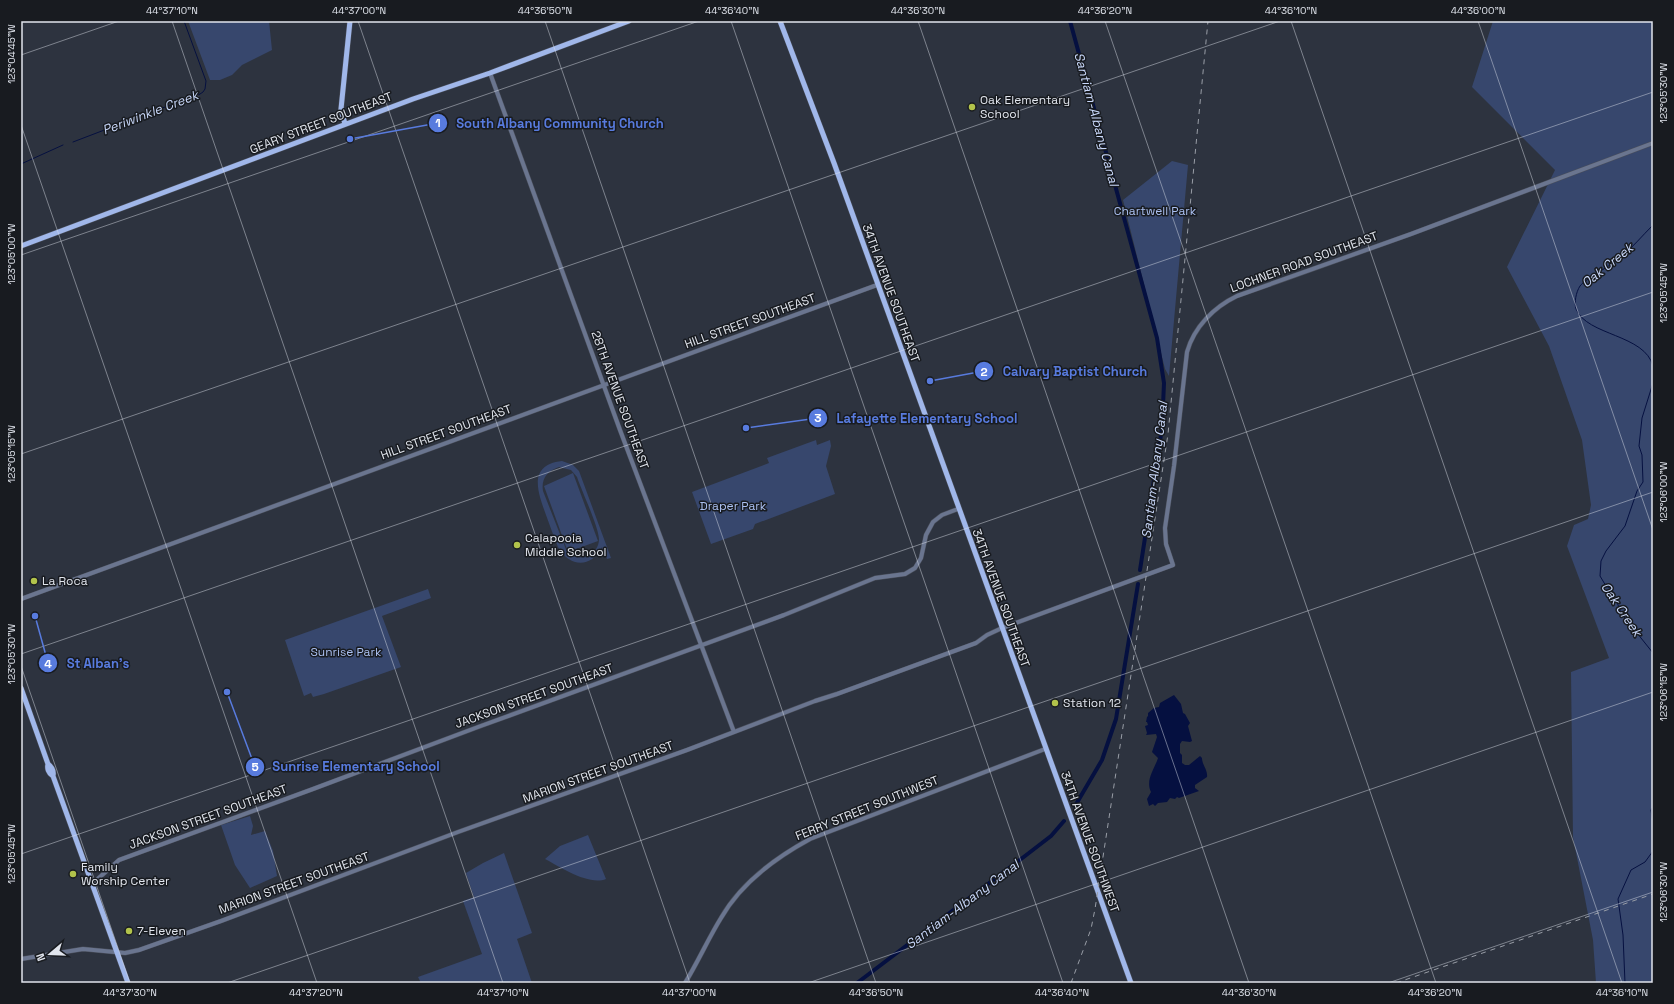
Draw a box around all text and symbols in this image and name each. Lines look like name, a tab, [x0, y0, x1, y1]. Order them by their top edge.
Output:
text: 44°37'10"N	[146, 4, 198, 17]
text: 44°37'00"N	[332, 4, 386, 17]
text: 44°36'50"N	[518, 4, 572, 17]
text: 44°36'40"N	[705, 4, 759, 17]
text: 44°36'30"N	[891, 4, 945, 17]
text: 44°36'20"N	[1078, 4, 1132, 17]
text: 44°36'10"N	[1265, 4, 1317, 17]
text: 44°36'00"N	[1451, 4, 1505, 17]
text: 123°04'45"W	[5, 24, 18, 84]
water label: Santiam-Albany Canal	[1070, 50, 1123, 190]
text: 123°05'30"W	[1657, 63, 1670, 123]
water label: Periwinkle Creek	[100, 86, 203, 139]
street label: GEARY STREET SOUTHEAST	[247, 88, 395, 158]
place label: Oak Elementary School	[980, 92, 1070, 122]
marker: Oak Elementary School	[967, 102, 977, 112]
callout: South Albany Community Church	[428, 111, 671, 136]
text: 1	[435, 115, 441, 131]
text: South Albany Community Church	[456, 115, 664, 132]
park label: Chartwell Park	[1114, 203, 1197, 219]
street label: 34TH AVENUE SOUTHEAST	[858, 222, 924, 364]
text: 123°05'00"W	[5, 223, 18, 284]
street label: LOCHNER ROAD SOUTHEAST	[1228, 228, 1380, 296]
water label: Oak Creek	[1578, 238, 1638, 291]
text: 123°05'45"W	[1657, 263, 1670, 323]
street label: HILL STREET SOUTHEAST	[682, 290, 818, 352]
street label: 28TH AVENUE SOUTHEAST	[587, 329, 653, 471]
callout: Calvary Baptist Church	[974, 359, 1155, 384]
text: Calvary Baptist Church	[1003, 363, 1147, 380]
text: 2	[980, 364, 988, 380]
water label: Santiam-Albany Canal	[1138, 399, 1172, 539]
street label: HILL STREET SOUTHEAST	[378, 401, 514, 463]
callout: Lafayette Elementary School	[808, 406, 1025, 431]
text: 3	[814, 410, 822, 426]
text: Lafayette Elementary School	[837, 410, 1017, 427]
text: 123°05'15"W	[5, 425, 18, 483]
text: 123°06'00"W	[1657, 461, 1670, 522]
park label: Draper Park	[700, 498, 767, 514]
street label: 34TH AVENUE SOUTHEAST	[968, 527, 1034, 669]
place label: Calapooia Middle School	[525, 530, 607, 560]
marker: Calapooia Middle School	[512, 540, 522, 550]
place label: La Roca	[42, 573, 88, 589]
marker: La Roca	[29, 576, 39, 586]
water label: Oak Creek	[1597, 579, 1647, 641]
text: 123°05'30"W	[5, 624, 18, 684]
park label: Sunrise Park	[311, 644, 382, 660]
callout: St Alban's	[38, 651, 137, 676]
text: St Alban's	[67, 655, 130, 672]
text: 4	[44, 656, 52, 672]
street label: JACKSON STREET SOUTHEAST	[453, 660, 615, 732]
text: 123°06'15"W	[1657, 663, 1670, 721]
place label: Station 12	[1063, 695, 1121, 711]
marker: Station 12	[1050, 698, 1060, 708]
street label: MARION STREET SOUTHEAST	[520, 737, 676, 807]
callout: Sunrise Elementary School	[245, 754, 448, 779]
text: Sunrise Elementary School	[272, 758, 440, 775]
text: 5	[251, 759, 259, 775]
street label: 34TH AVENUE SOUTHWEST	[1057, 769, 1123, 915]
street label: FERRY STREET SOUTHWEST	[793, 772, 941, 844]
street label: JACKSON STREET SOUTHEAST	[127, 781, 289, 853]
text: 123°05'45"W	[5, 824, 18, 884]
street label: MARION STREET SOUTHEAST	[216, 848, 372, 918]
water label: Santiam-Albany Canal	[902, 855, 1024, 953]
place label: Family Worship Center	[81, 859, 170, 889]
text: 123°06'30"W	[1657, 861, 1670, 922]
marker: Family Worship Center	[68, 869, 78, 879]
place label: 7-Eleven	[137, 923, 186, 939]
marker: 7-Eleven	[124, 926, 134, 936]
north arrow	[30, 934, 70, 974]
text: N	[33, 951, 48, 963]
text: 44°37'30"N	[103, 986, 157, 999]
text: 44°37'20"N	[289, 986, 343, 999]
text: 44°37'10"N	[477, 986, 529, 999]
text: 44°37'00"N	[662, 986, 716, 999]
text: 44°36'50"N	[849, 986, 903, 999]
text: 44°36'40"N	[1035, 986, 1089, 999]
text: 44°36'30"N	[1222, 986, 1276, 999]
text: 44°36'20"N	[1408, 986, 1462, 999]
text: 44°36'10"N	[1596, 986, 1648, 999]

